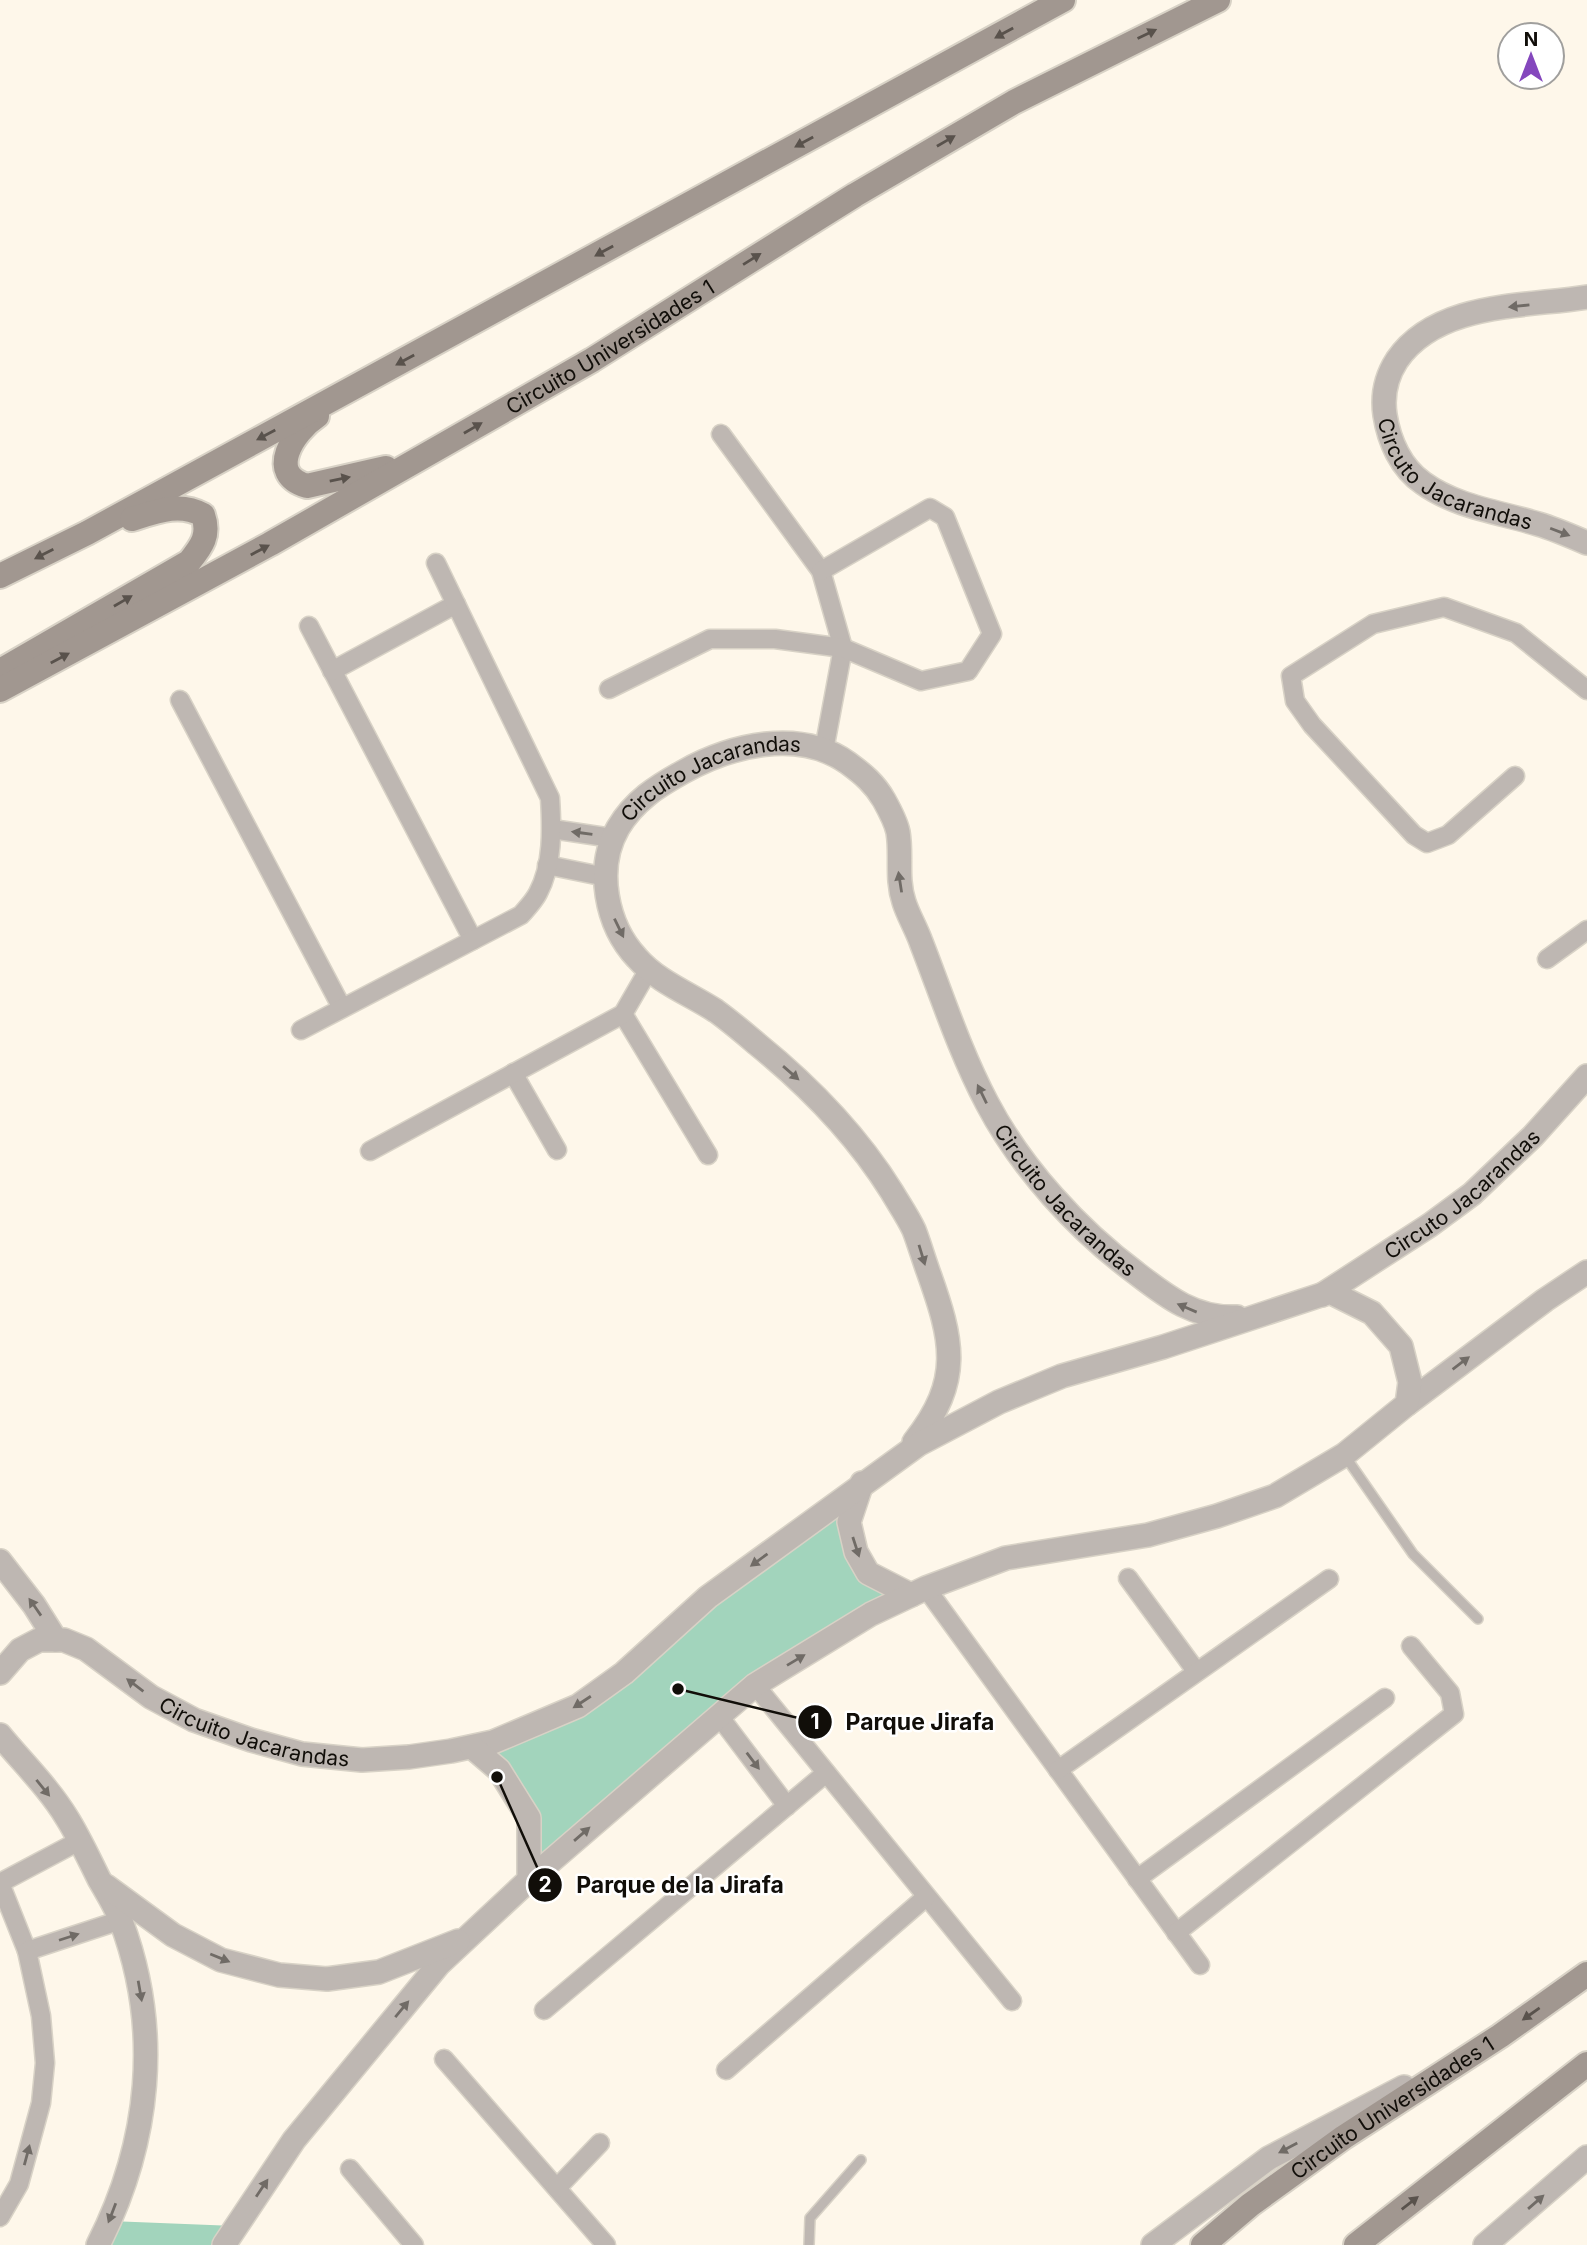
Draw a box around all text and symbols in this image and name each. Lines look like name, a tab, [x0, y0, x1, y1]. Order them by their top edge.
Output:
north arrow	[1496, 21, 1566, 91]
one-way arrow	[994, 27, 1013, 39]
one-way arrow	[1137, 28, 1157, 40]
text: N	[1524, 28, 1538, 51]
one-way arrow	[937, 135, 956, 148]
one-way arrow	[794, 136, 814, 148]
one-way arrow	[595, 245, 614, 257]
one-way arrow	[742, 253, 761, 266]
street label: Circuito Universidades 1	[501, 274, 719, 419]
one-way arrow	[1508, 301, 1530, 312]
one-way arrow	[395, 354, 414, 366]
street label: Circuto Jacarandas	[1373, 415, 1535, 534]
one-way arrow	[464, 422, 483, 434]
one-way arrow	[256, 429, 276, 441]
one-way arrow	[329, 473, 351, 484]
one-way arrow	[1550, 527, 1571, 538]
one-way arrow	[251, 544, 270, 556]
one-way arrow	[34, 549, 54, 560]
one-way arrow	[113, 594, 132, 607]
one-way arrow	[50, 652, 70, 663]
street label: Circuito Jacarandas	[615, 731, 802, 826]
one-way arrow	[571, 828, 593, 839]
one-way arrow	[895, 871, 906, 893]
one-way arrow	[613, 918, 624, 938]
one-way arrow	[782, 1065, 800, 1081]
one-way arrow	[977, 1084, 988, 1104]
street label: Circuito Jacarandas	[989, 1119, 1141, 1281]
street label: Circuto Jacarandas	[1379, 1124, 1545, 1264]
one-way arrow	[918, 1245, 928, 1266]
one-way arrow	[1177, 1302, 1198, 1313]
one-way arrow	[1452, 1356, 1470, 1370]
one-way arrow	[851, 1537, 862, 1558]
one-way arrow	[750, 1553, 768, 1567]
one-way arrow	[28, 1598, 42, 1616]
one-way arrow	[787, 1653, 806, 1666]
one-way arrow	[126, 1678, 144, 1692]
street label: Circuito Jacarandas	[155, 1691, 351, 1771]
one-way arrow	[572, 1696, 591, 1709]
callout: Parque Jirafa	[797, 1700, 1009, 1744]
text: Parque Jirafa	[846, 1708, 994, 1736]
text: 1	[810, 1709, 820, 1734]
one-way arrow	[745, 1752, 759, 1770]
one-way arrow	[35, 1780, 50, 1797]
one-way arrow	[574, 1827, 591, 1842]
callout: Parque de la Jirafa	[527, 1863, 798, 1907]
text: Parque de la Jirafa	[576, 1871, 784, 1899]
text: 2	[538, 1872, 552, 1897]
one-way arrow	[59, 1931, 80, 1942]
one-way arrow	[210, 1952, 230, 1964]
one-way arrow	[135, 1980, 146, 2002]
one-way arrow	[394, 2001, 409, 2018]
one-way arrow	[1522, 2007, 1540, 2021]
street label: Circuito Universidades 1	[1285, 2031, 1498, 2184]
one-way arrow	[1278, 2142, 1297, 2154]
one-way arrow	[22, 2144, 33, 2166]
one-way arrow	[255, 2179, 269, 2197]
one-way arrow	[1528, 2195, 1545, 2210]
one-way arrow	[1401, 2197, 1419, 2211]
one-way arrow	[107, 2203, 118, 2224]

